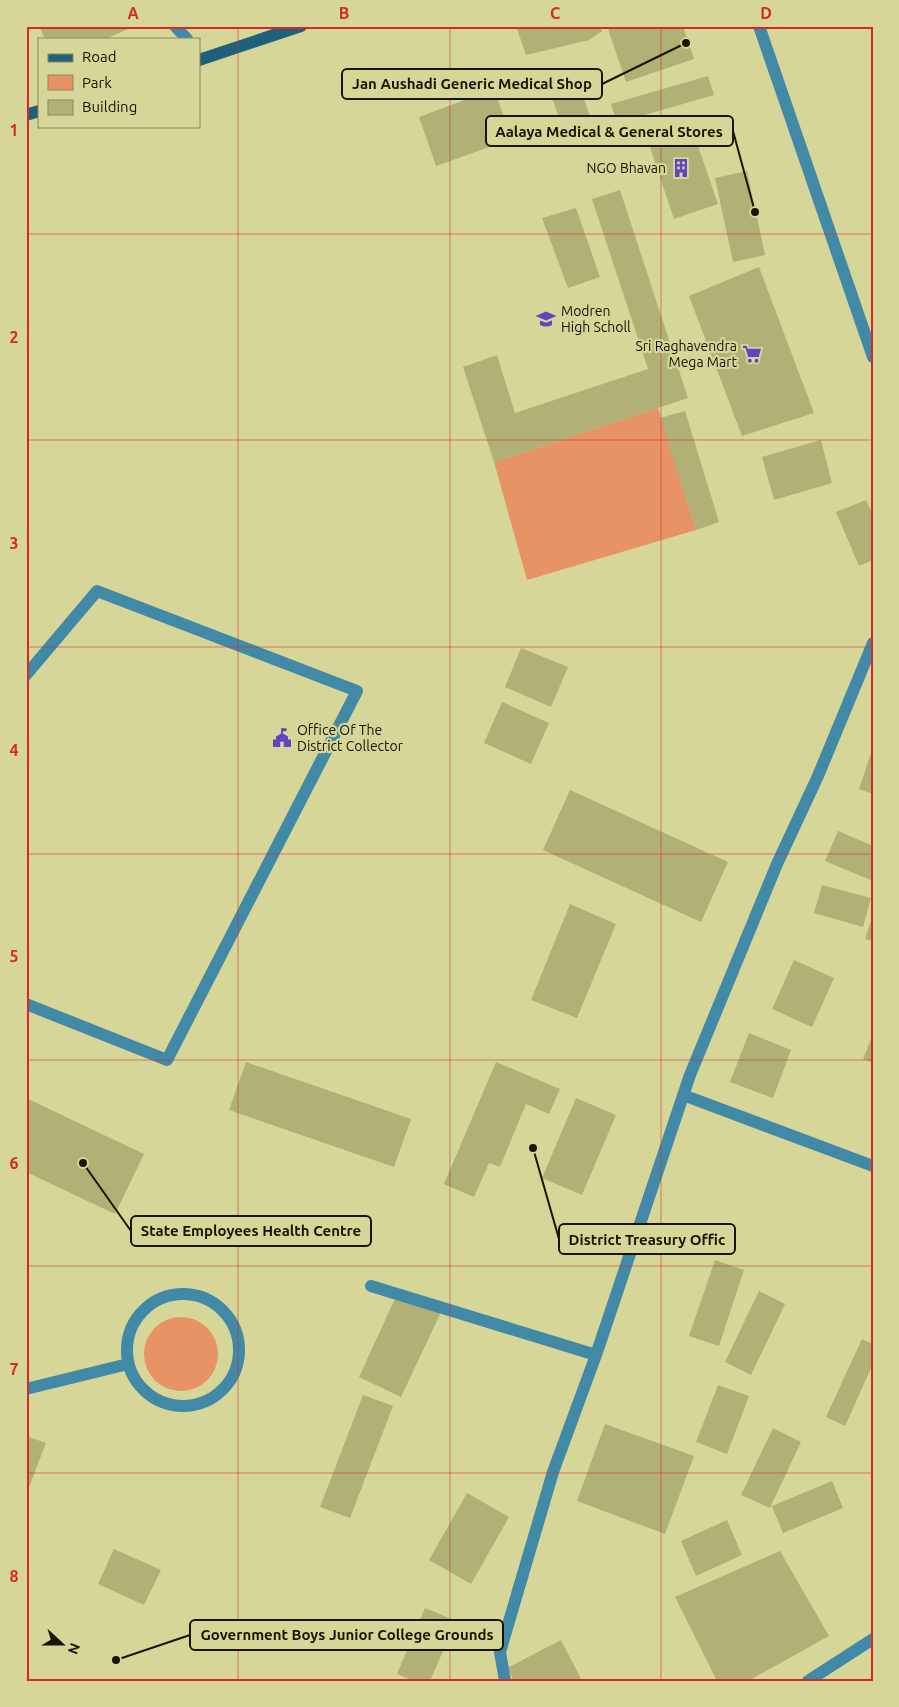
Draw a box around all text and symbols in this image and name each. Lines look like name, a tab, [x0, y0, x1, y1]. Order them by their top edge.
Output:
text: A	[127, 4, 139, 22]
text: B	[339, 4, 349, 22]
text: C	[550, 4, 560, 22]
text: D	[760, 4, 772, 22]
legend	[38, 38, 200, 128]
text: Road	[82, 48, 117, 65]
callout: Jan Aushadi Generic Medical Shop	[342, 69, 602, 99]
text: Park	[82, 74, 112, 91]
text: Jan Aushadi Generic Medical Shop	[352, 75, 592, 92]
text: Building	[82, 98, 137, 115]
callout: Aalaya Medical & General Stores	[486, 116, 733, 146]
text: 1	[9, 121, 19, 139]
text: Aalaya Medical & General Stores	[495, 123, 723, 140]
building icon: NGO Bhavan	[670, 157, 692, 179]
place label: NGO Bhavan	[587, 160, 666, 176]
place label: Modren High Scholl	[561, 303, 631, 335]
school or university icon: Modren High Scholl	[535, 308, 557, 330]
text: 2	[9, 328, 19, 346]
place label: Sri Raghavendra Mega Mart	[635, 338, 737, 370]
supermarket icon: Sri Raghavendra Mega Mart	[741, 343, 763, 365]
text: 3	[9, 534, 19, 552]
place label: Office Of The District Collector	[297, 722, 404, 754]
public building icon: Office Of The District Collector	[271, 727, 293, 749]
text: 4	[9, 741, 19, 759]
text: 5	[9, 947, 19, 965]
text: 6	[9, 1154, 19, 1172]
callout: State Employees Health Centre	[131, 1216, 371, 1246]
text: State Employees Health Centre	[141, 1222, 361, 1239]
callout: District Treasury Offic	[559, 1224, 735, 1254]
text: District Treasury Offic	[569, 1231, 725, 1248]
text: 7	[9, 1360, 19, 1378]
text: 8	[9, 1567, 19, 1585]
north arrow	[38, 1620, 88, 1670]
callout: Government Boys Junior College Grounds	[190, 1620, 503, 1650]
text: Government Boys Junior College Grounds	[200, 1626, 494, 1643]
text: N	[65, 1641, 83, 1656]

